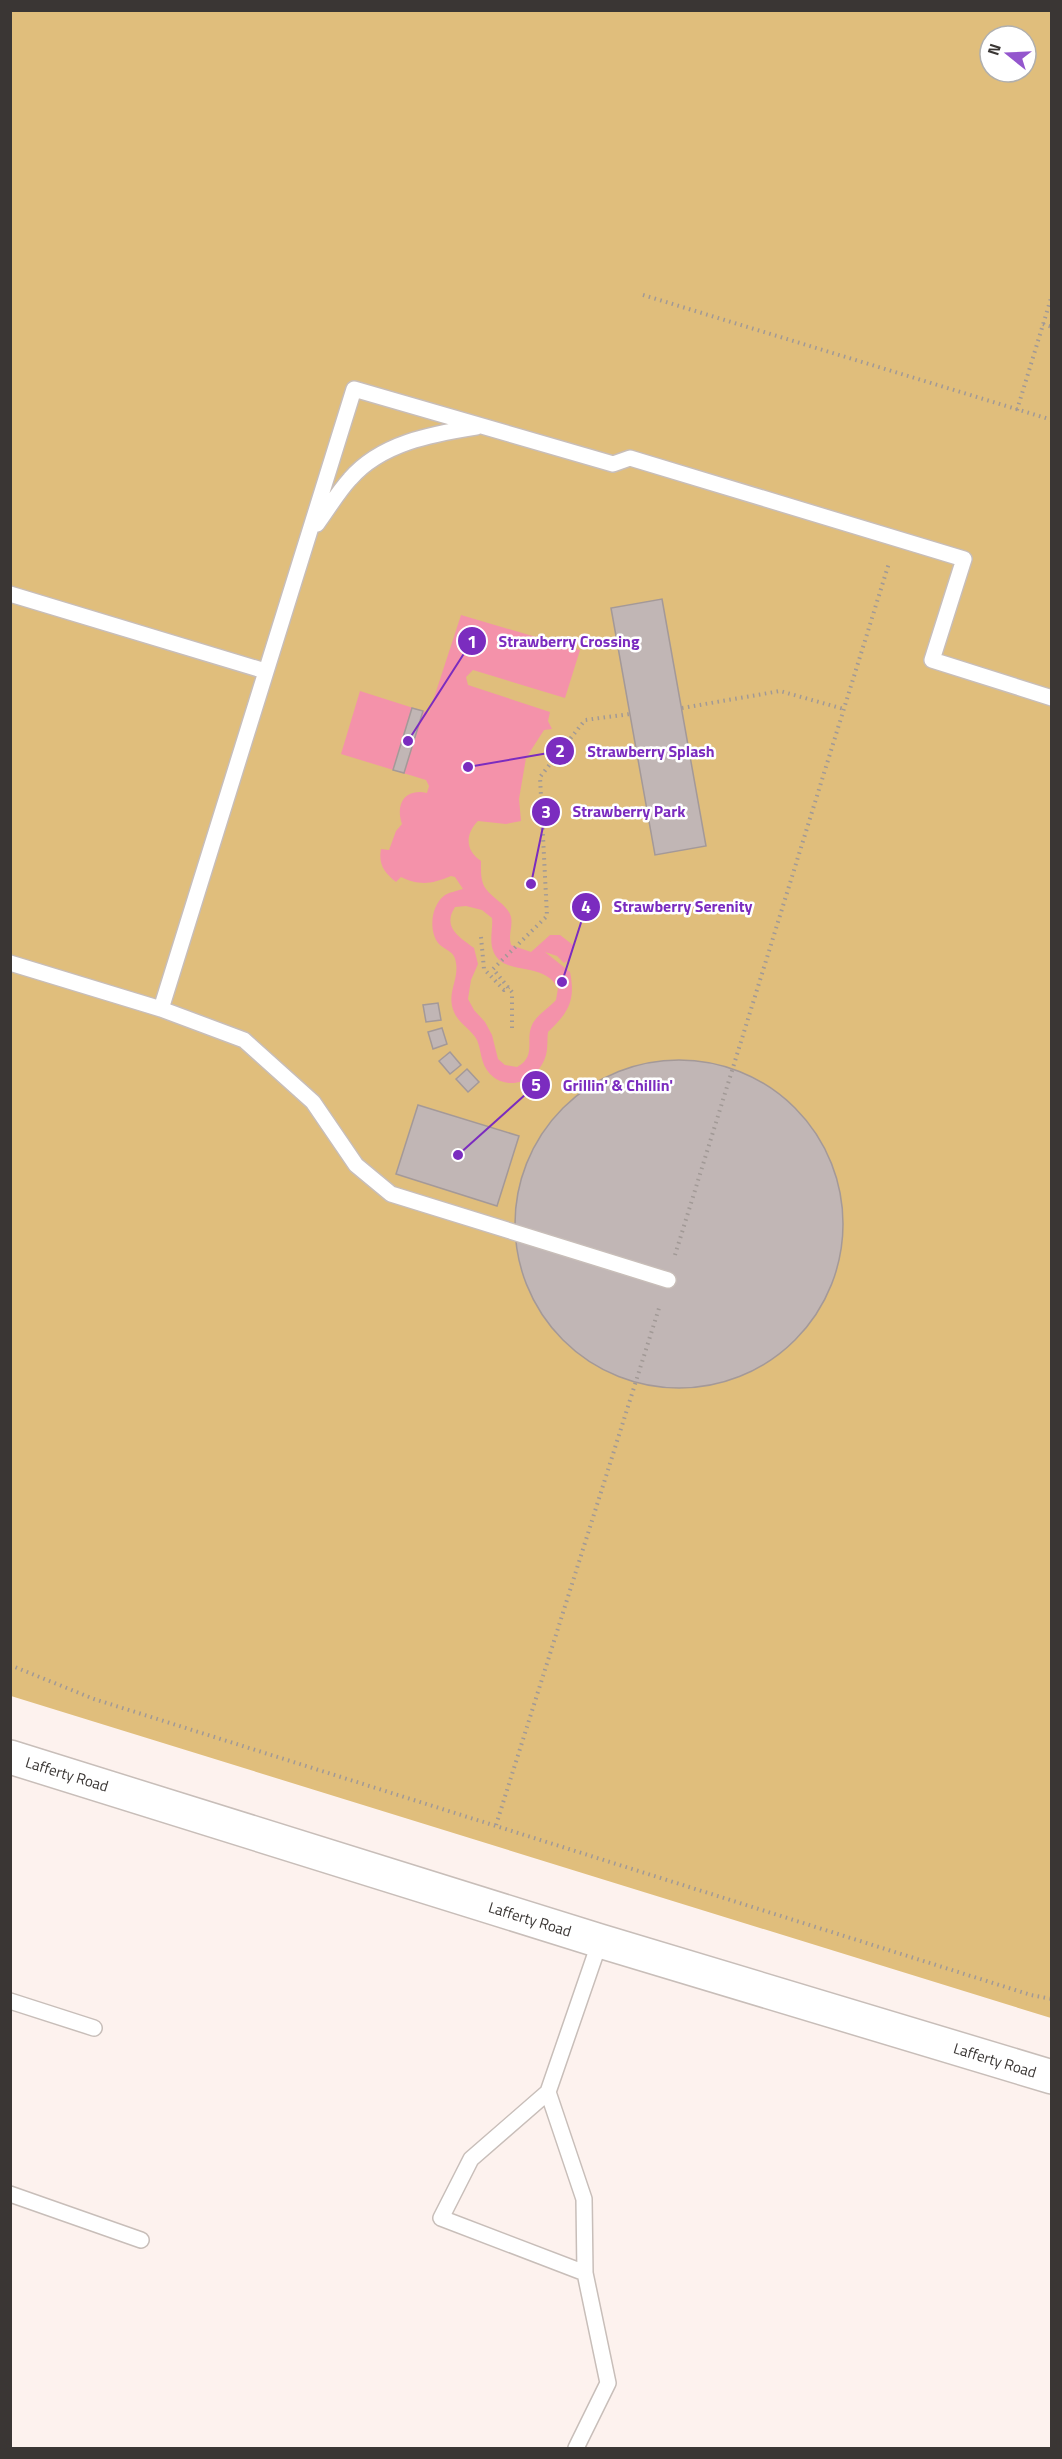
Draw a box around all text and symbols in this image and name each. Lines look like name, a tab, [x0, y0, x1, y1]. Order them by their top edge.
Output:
north arrow	[978, 24, 1038, 84]
text: N	[981, 40, 1007, 58]
callout: Strawberry Crossing	[457, 624, 652, 658]
text: 1	[467, 628, 477, 655]
text: Strawberry Crossing	[499, 629, 640, 653]
callout: Strawberry Splash	[545, 734, 727, 768]
text: 2	[555, 737, 565, 764]
text: Strawberry Splash	[587, 739, 715, 763]
callout: Strawberry Park	[531, 795, 698, 829]
text: 3	[541, 798, 551, 825]
text: Strawberry Park	[573, 799, 686, 823]
callout: Strawberry Serenity	[571, 890, 764, 924]
text: 4	[581, 893, 591, 920]
text: Strawberry Serenity	[614, 894, 752, 918]
callout: Grillin' & Chillin'	[521, 1068, 685, 1102]
text: 5	[531, 1071, 541, 1098]
text: Grillin' & Chillin'	[563, 1073, 673, 1097]
street label: Lafferty Road	[23, 1750, 111, 1798]
street label: Lafferty Road	[486, 1895, 574, 1943]
street label: Lafferty Road	[951, 2036, 1039, 2084]

